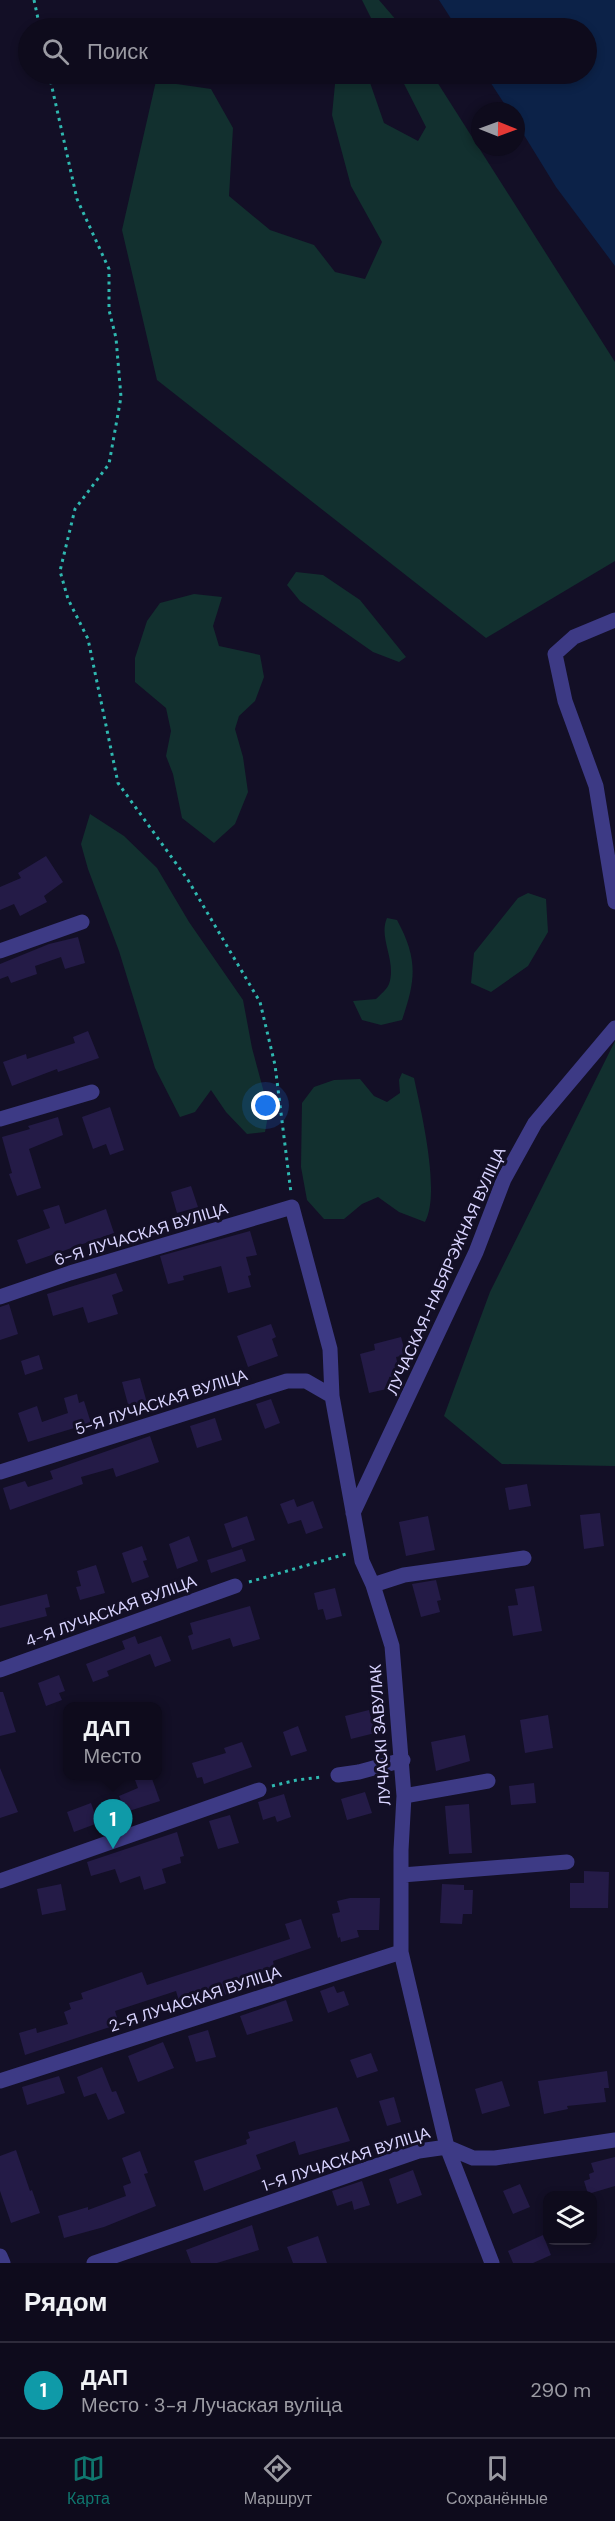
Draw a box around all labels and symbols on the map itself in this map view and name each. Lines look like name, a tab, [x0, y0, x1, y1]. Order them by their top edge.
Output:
north arrow	[471, 102, 525, 156]
your location	[251, 1091, 280, 1120]
street label: ЛУЧАСКАЯ-НАБЯРЭЖНАЯ ВУЛІЦА	[382, 1143, 511, 1398]
street label: 6-Я ЛУЧАСКАЯ ВУЛІЦА	[52, 1197, 231, 1270]
street label: 5-Я ЛУЧАСКАЯ ВУЛІЦА	[72, 1364, 250, 1440]
street label: 4-Я ЛУЧАСКАЯ ВУЛІЦА	[23, 1570, 200, 1652]
street label: ЛУЧАСКІ ЗАВУЛАК	[365, 1663, 395, 1806]
pin: 1	[94, 1800, 132, 1849]
street label: 2-Я ЛУЧАСКАЯ ВУЛІЦА	[106, 1961, 284, 2037]
street label: 1-Я ЛУЧАСКАЯ ВУЛІЦА	[259, 2122, 433, 2196]

